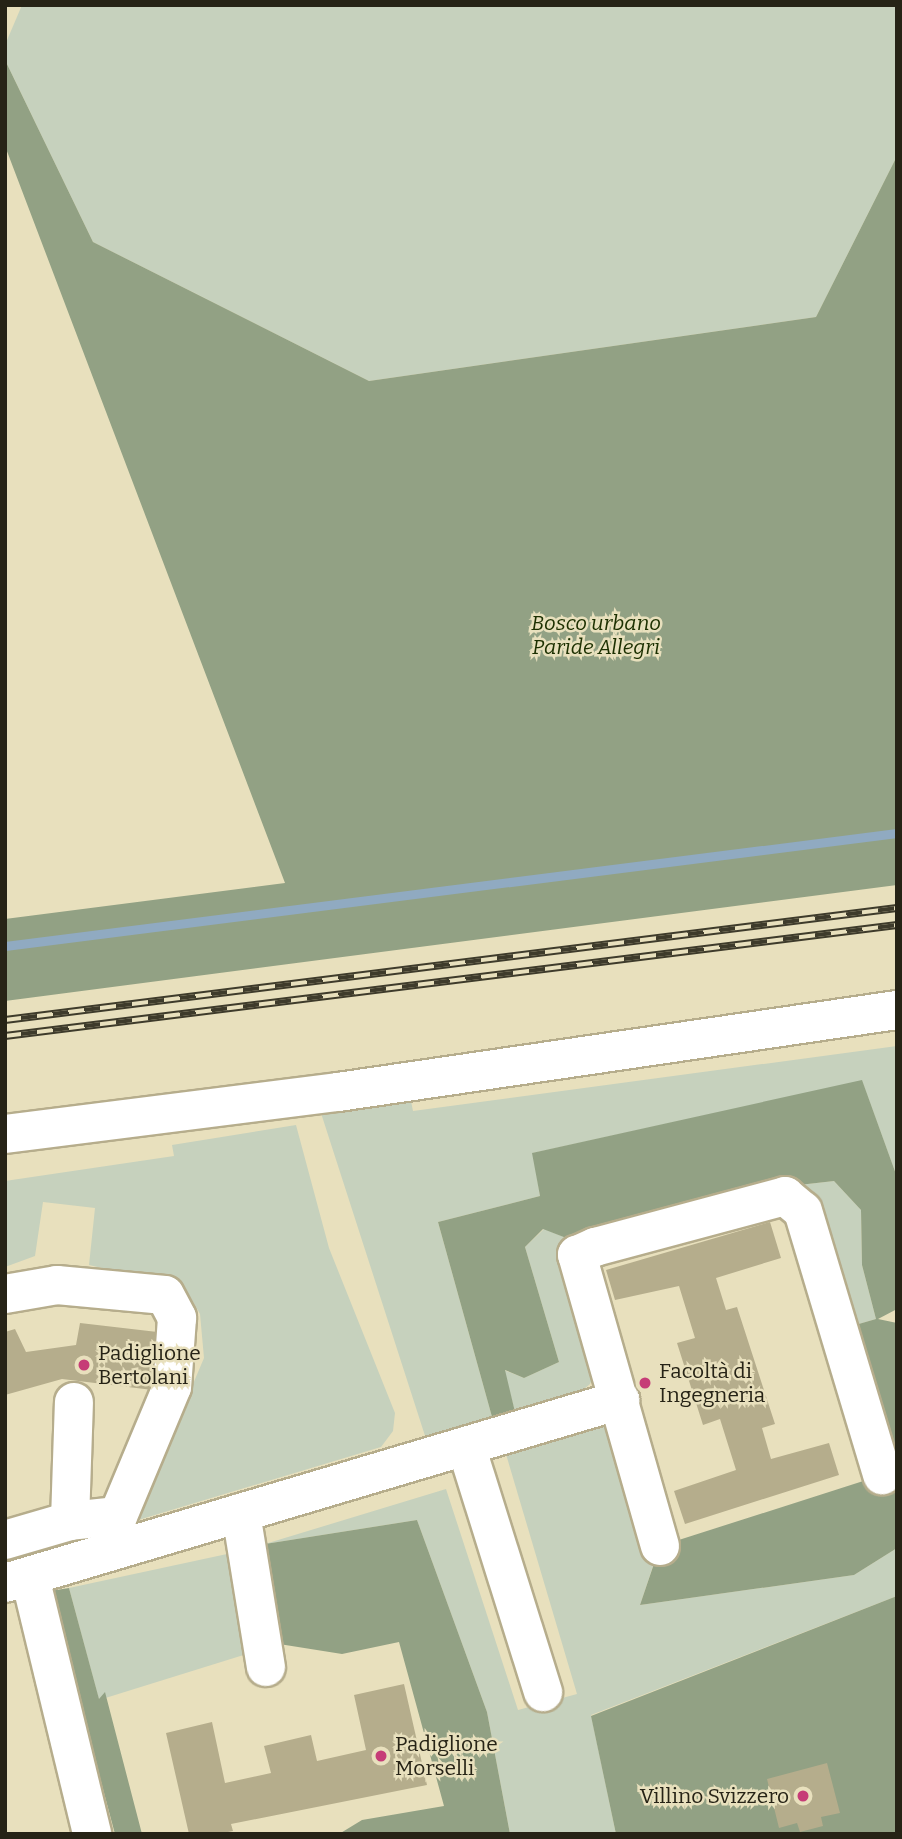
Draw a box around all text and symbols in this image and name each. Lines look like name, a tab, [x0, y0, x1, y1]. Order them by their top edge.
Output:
park label: Bosco urbano Paride Allegri	[531, 610, 661, 660]
place label: Padiglione Bertolani	[98, 1340, 201, 1390]
marker: Padiglione Bertolani	[76, 1357, 92, 1373]
place label: Facoltà di Ingegneria	[659, 1358, 765, 1408]
marker: Facoltà di Ingegneria	[637, 1375, 653, 1391]
place label: Padiglione Morselli	[395, 1731, 498, 1781]
marker: Padiglione Morselli	[373, 1748, 389, 1764]
place label: Villino Svizzero	[640, 1783, 789, 1809]
marker: Villino Svizzero	[795, 1788, 811, 1804]

